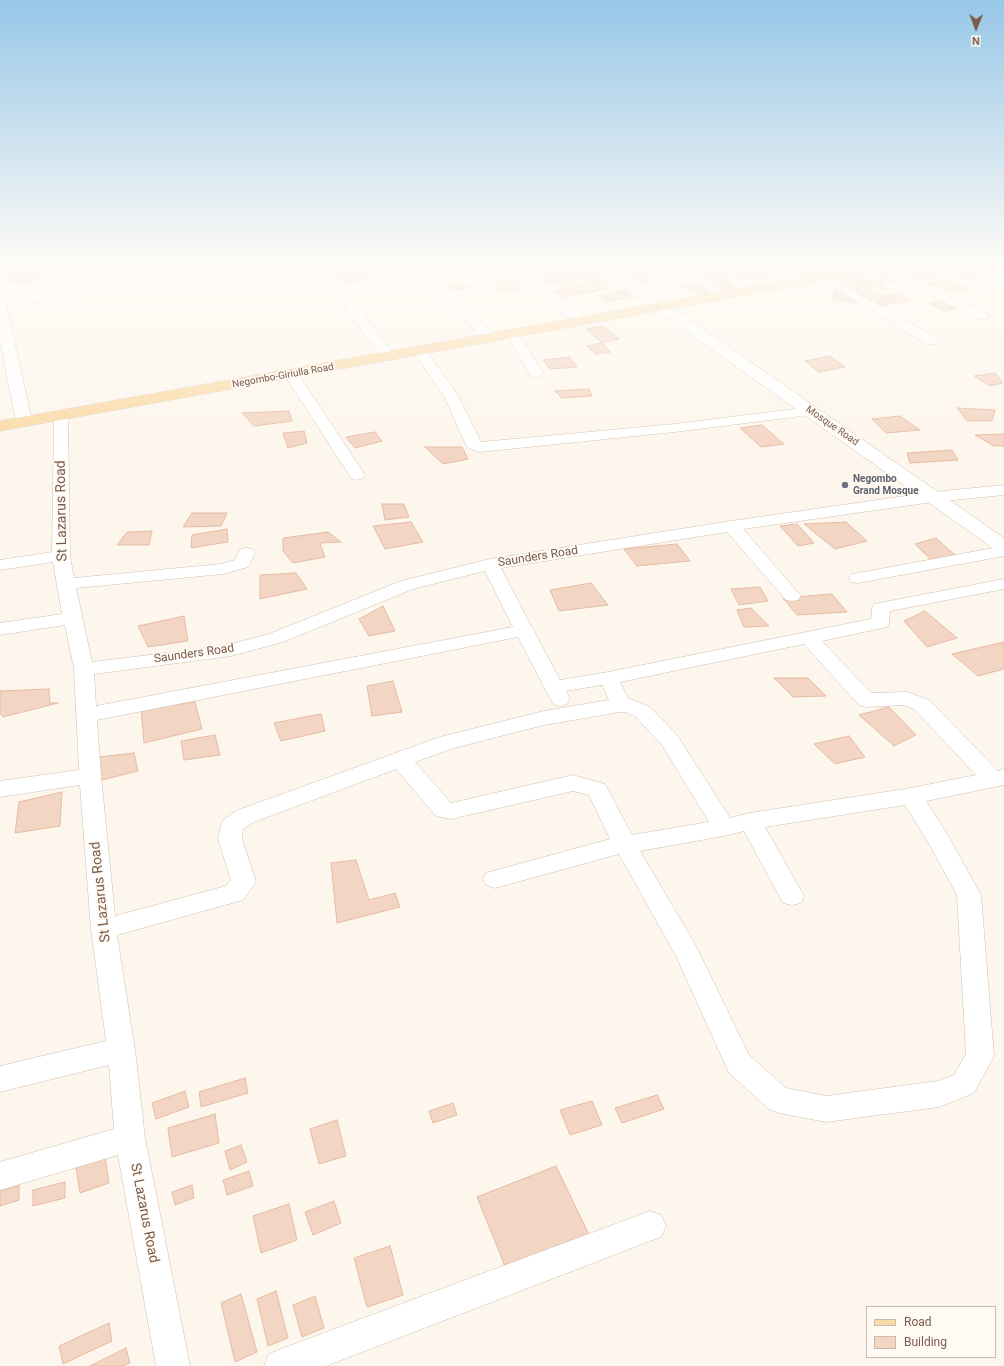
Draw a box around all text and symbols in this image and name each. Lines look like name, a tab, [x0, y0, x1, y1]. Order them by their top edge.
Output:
north arrow	[956, 8, 996, 48]
text: N	[972, 34, 980, 47]
street label: Negombo-Giriulla Road	[231, 361, 335, 391]
street label: Mosque Road	[803, 403, 861, 449]
street label: St Lazarus Road	[53, 460, 71, 562]
place label: Negombo Grand Mosque	[853, 473, 919, 496]
marker: Negombo Grand Mosque	[840, 480, 850, 490]
street label: Saunders Road	[497, 544, 579, 570]
street label: Saunders Road	[153, 641, 235, 667]
street label: St Lazarus Road	[87, 841, 115, 943]
street label: St Lazarus Road	[126, 1162, 162, 1264]
legend	[866, 1306, 996, 1358]
text: Road	[904, 1315, 932, 1329]
text: Building	[904, 1335, 947, 1349]

